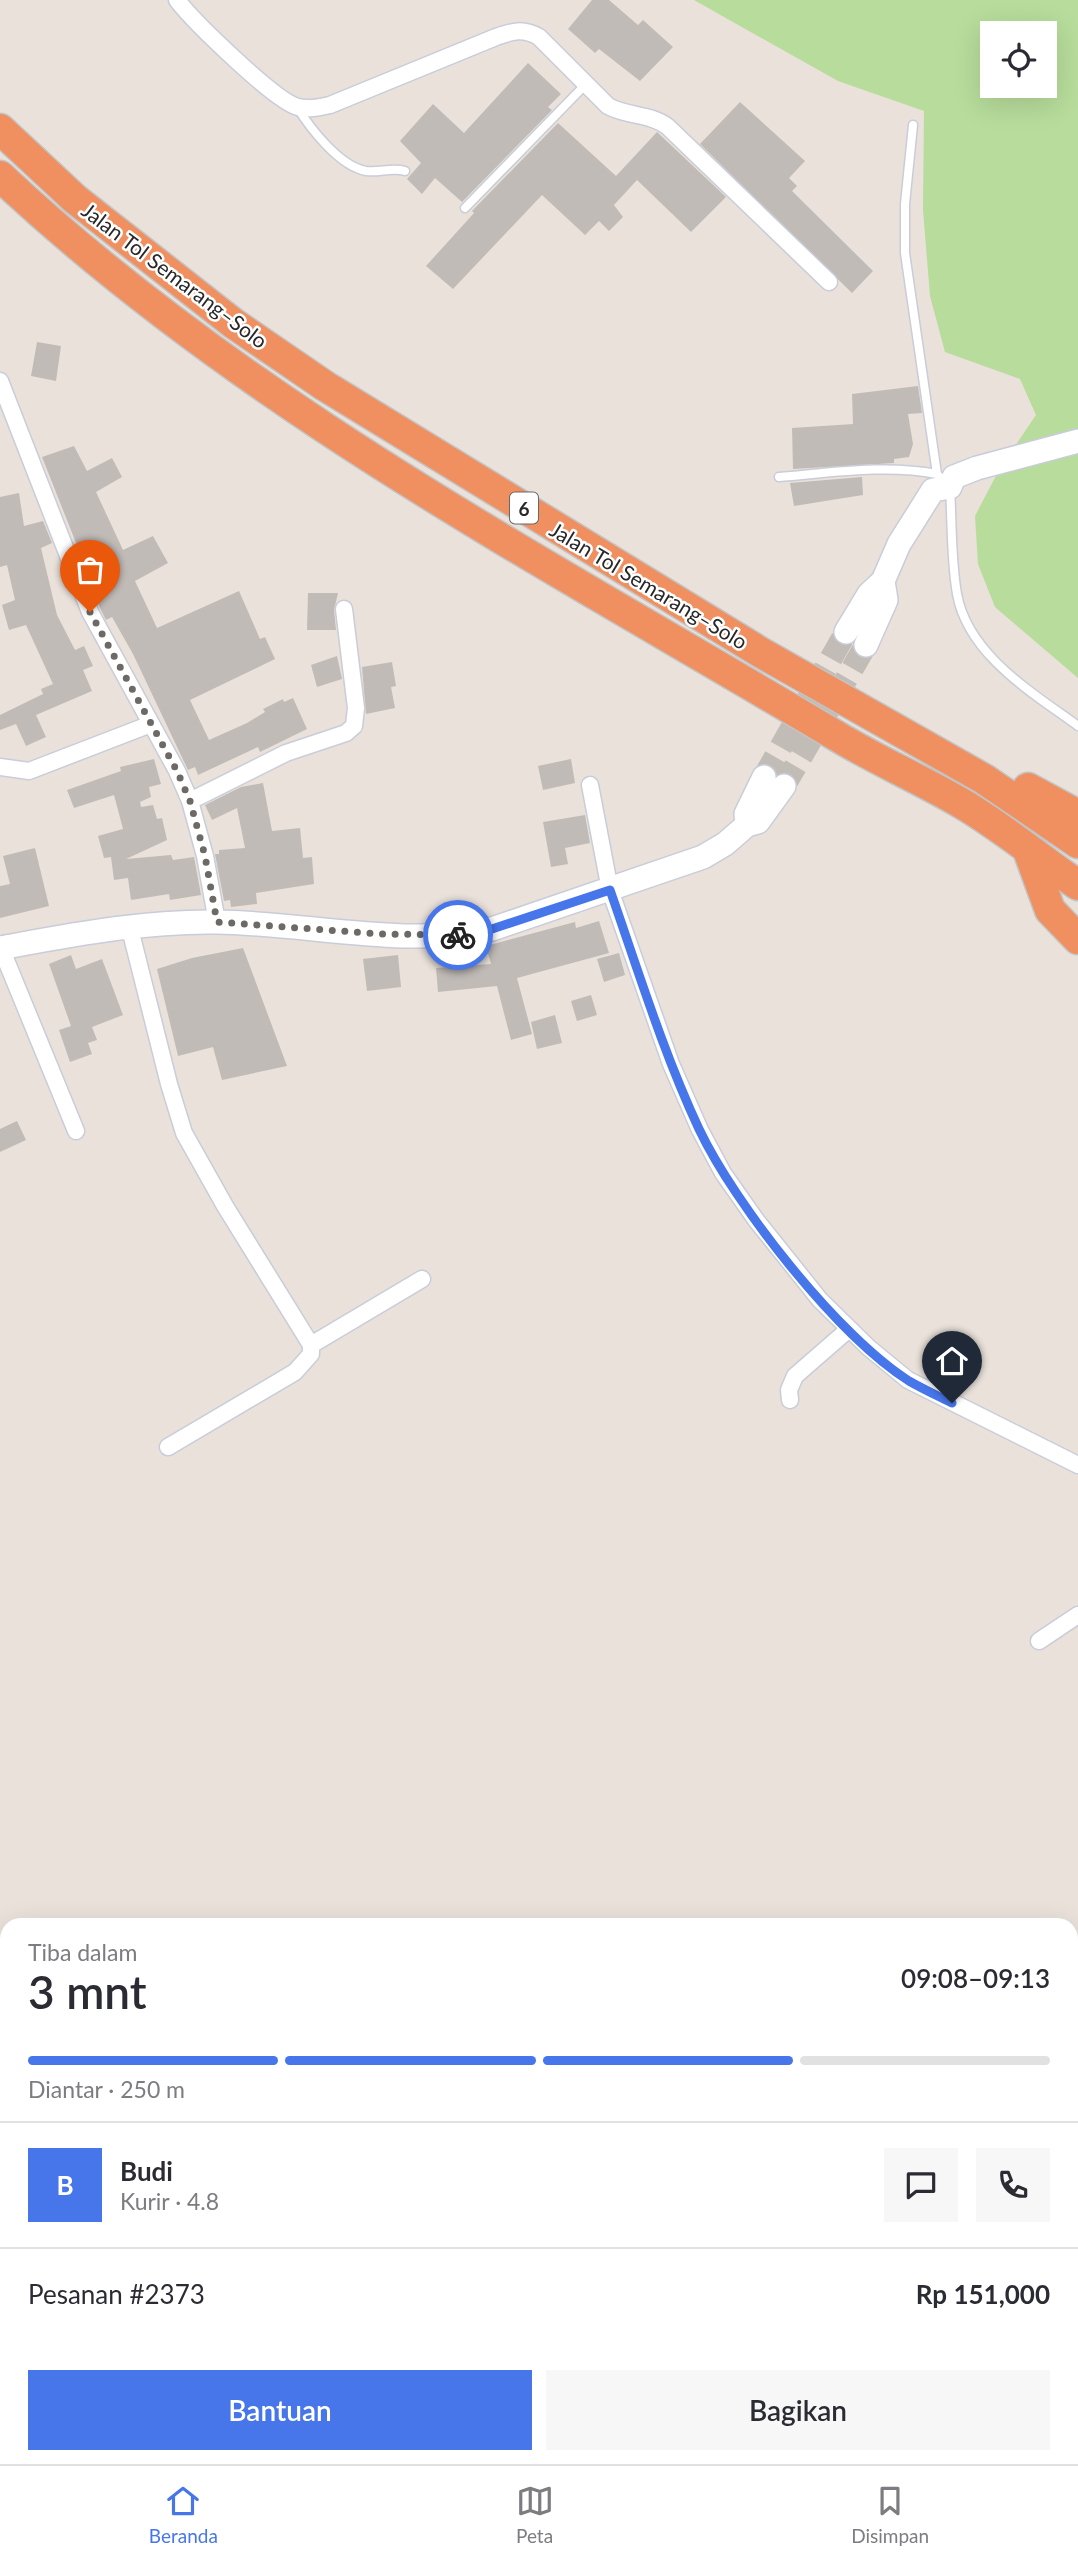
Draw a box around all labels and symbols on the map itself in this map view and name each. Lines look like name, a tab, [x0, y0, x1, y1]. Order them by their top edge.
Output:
street label: Jalan Tol Semarang–Solo	[77, 197, 273, 353]
road number: 6	[510, 492, 538, 524]
street label: Jalan Tol Semarang–Solo	[546, 516, 752, 654]
pin	[60, 540, 120, 612]
courier	[423, 900, 493, 970]
pin	[922, 1331, 982, 1403]

